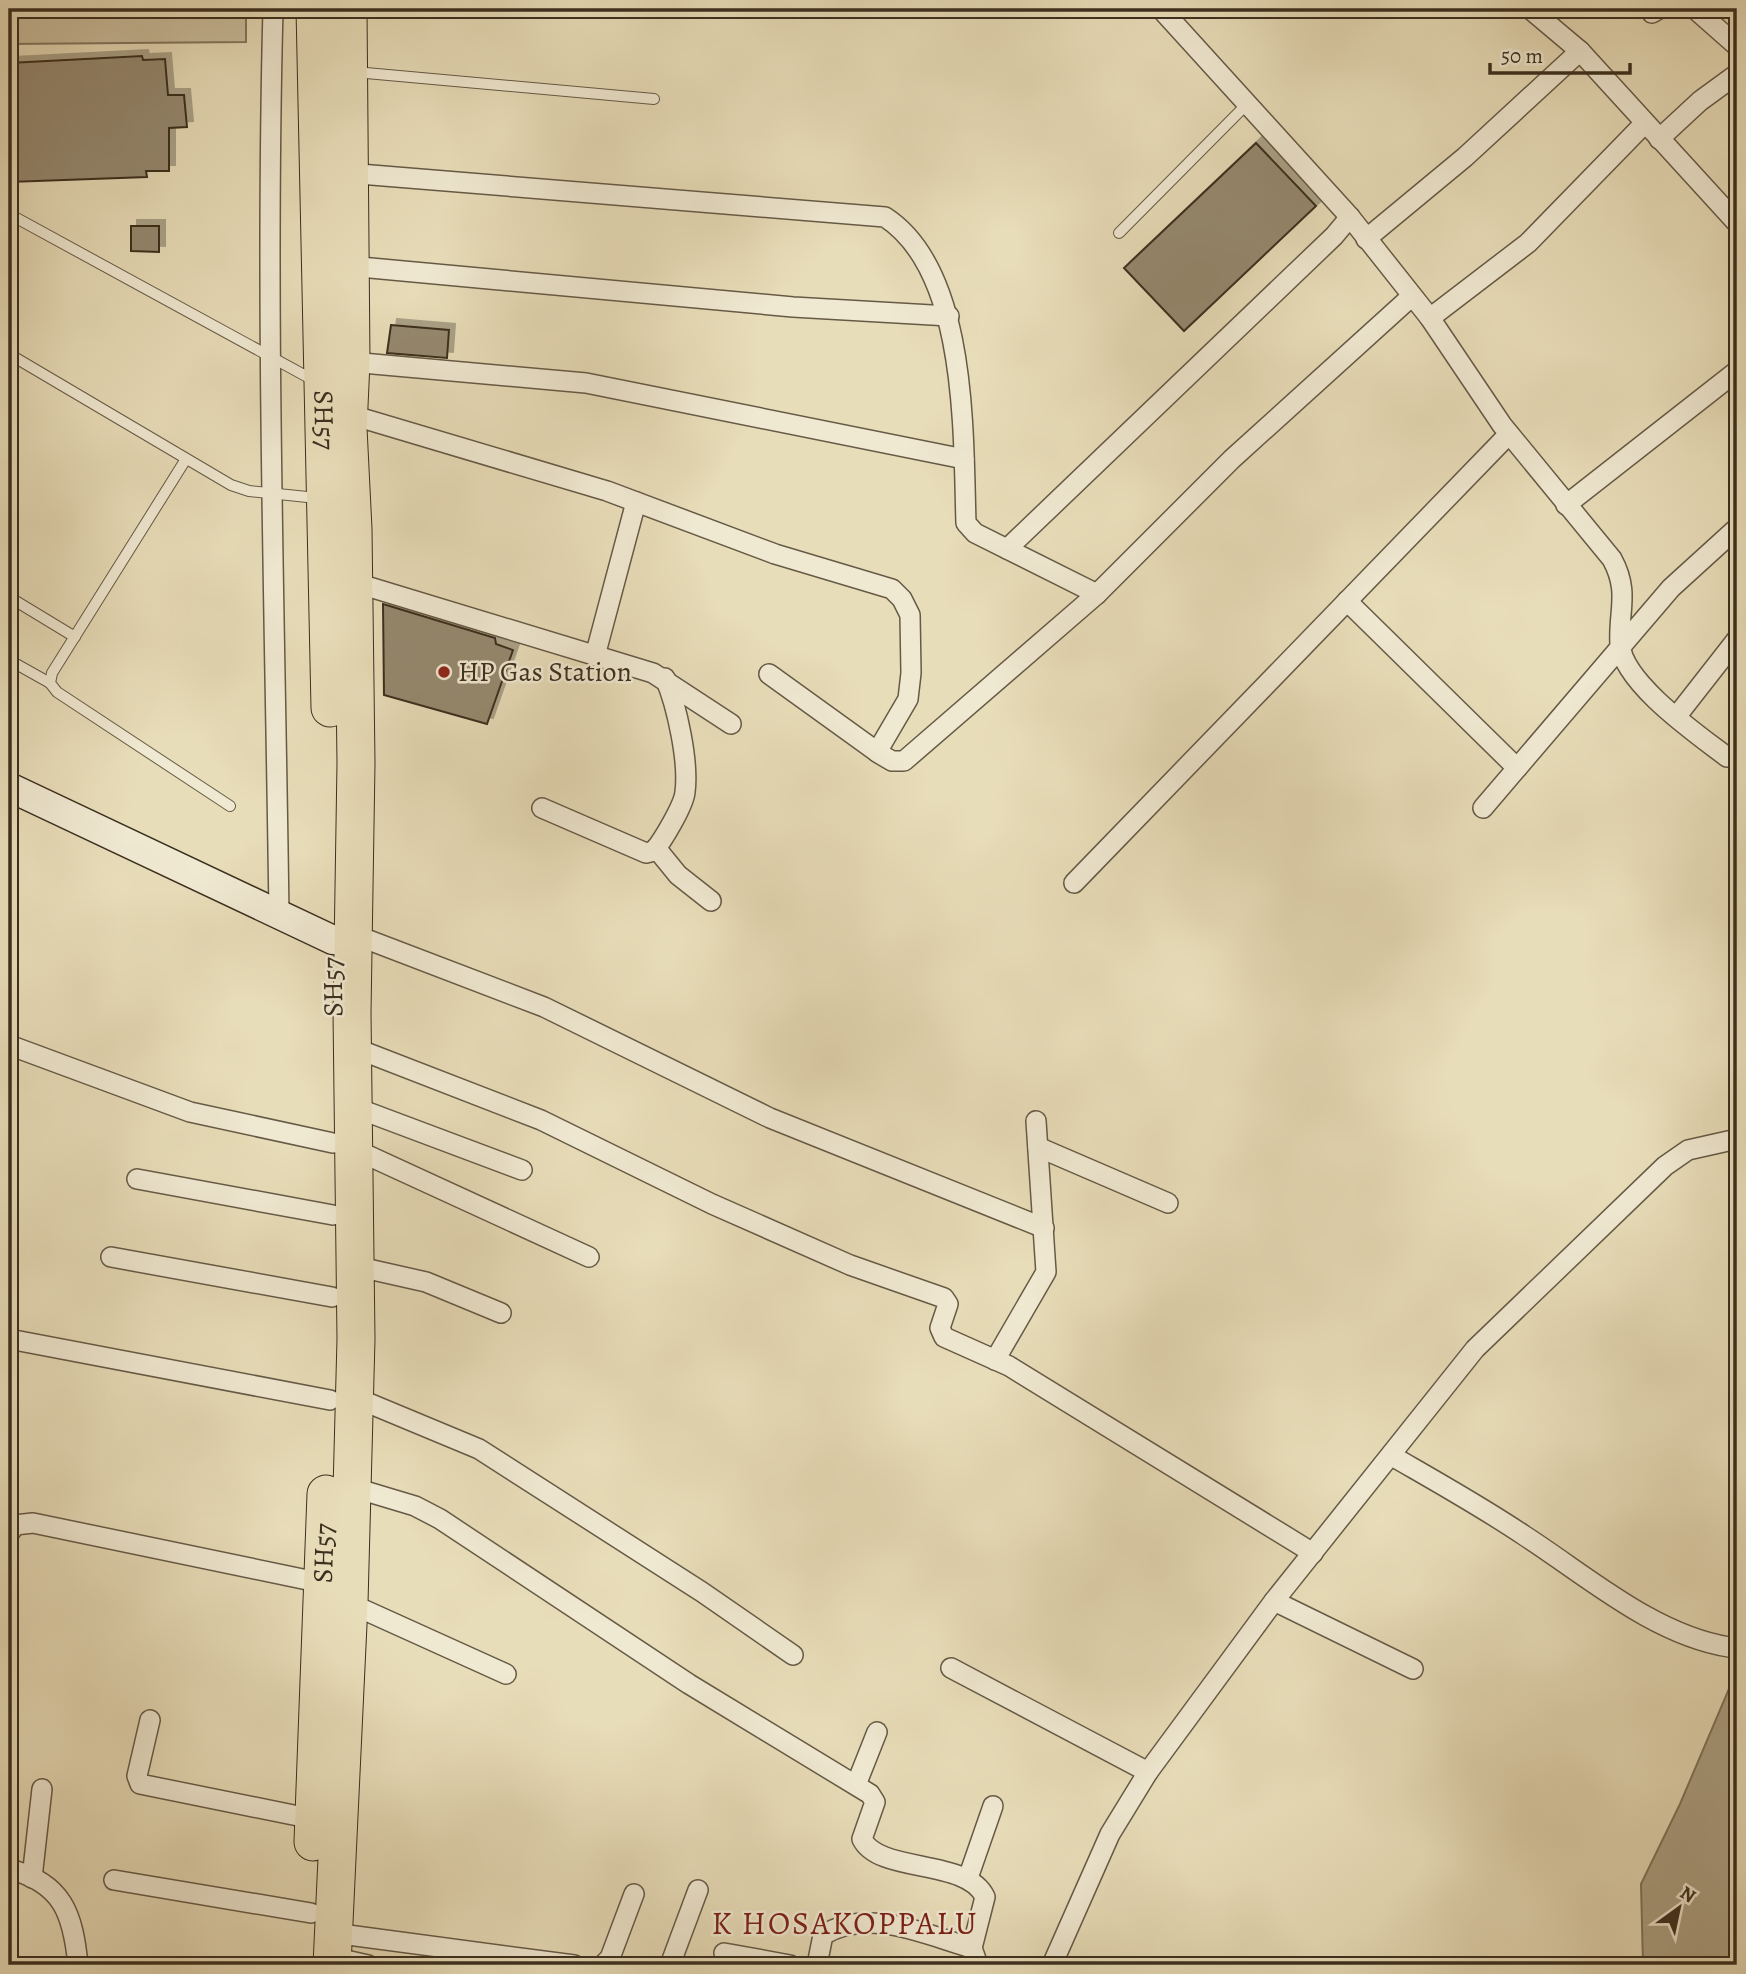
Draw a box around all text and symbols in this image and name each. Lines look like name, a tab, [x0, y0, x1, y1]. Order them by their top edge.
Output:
scale bar	[1490, 32, 1630, 76]
text: 50 m	[1501, 42, 1543, 70]
street label: SH57	[304, 390, 343, 450]
place label: HP Gas Station	[458, 653, 632, 691]
marker: HP Gas Station	[436, 664, 452, 680]
street label: SH57	[313, 957, 353, 1017]
street label: SH57	[304, 1522, 344, 1584]
north arrow	[1644, 1872, 1714, 1942]
text: N	[1675, 1880, 1701, 1909]
district label: K HOSAKOPPALU	[711, 1901, 979, 1945]

